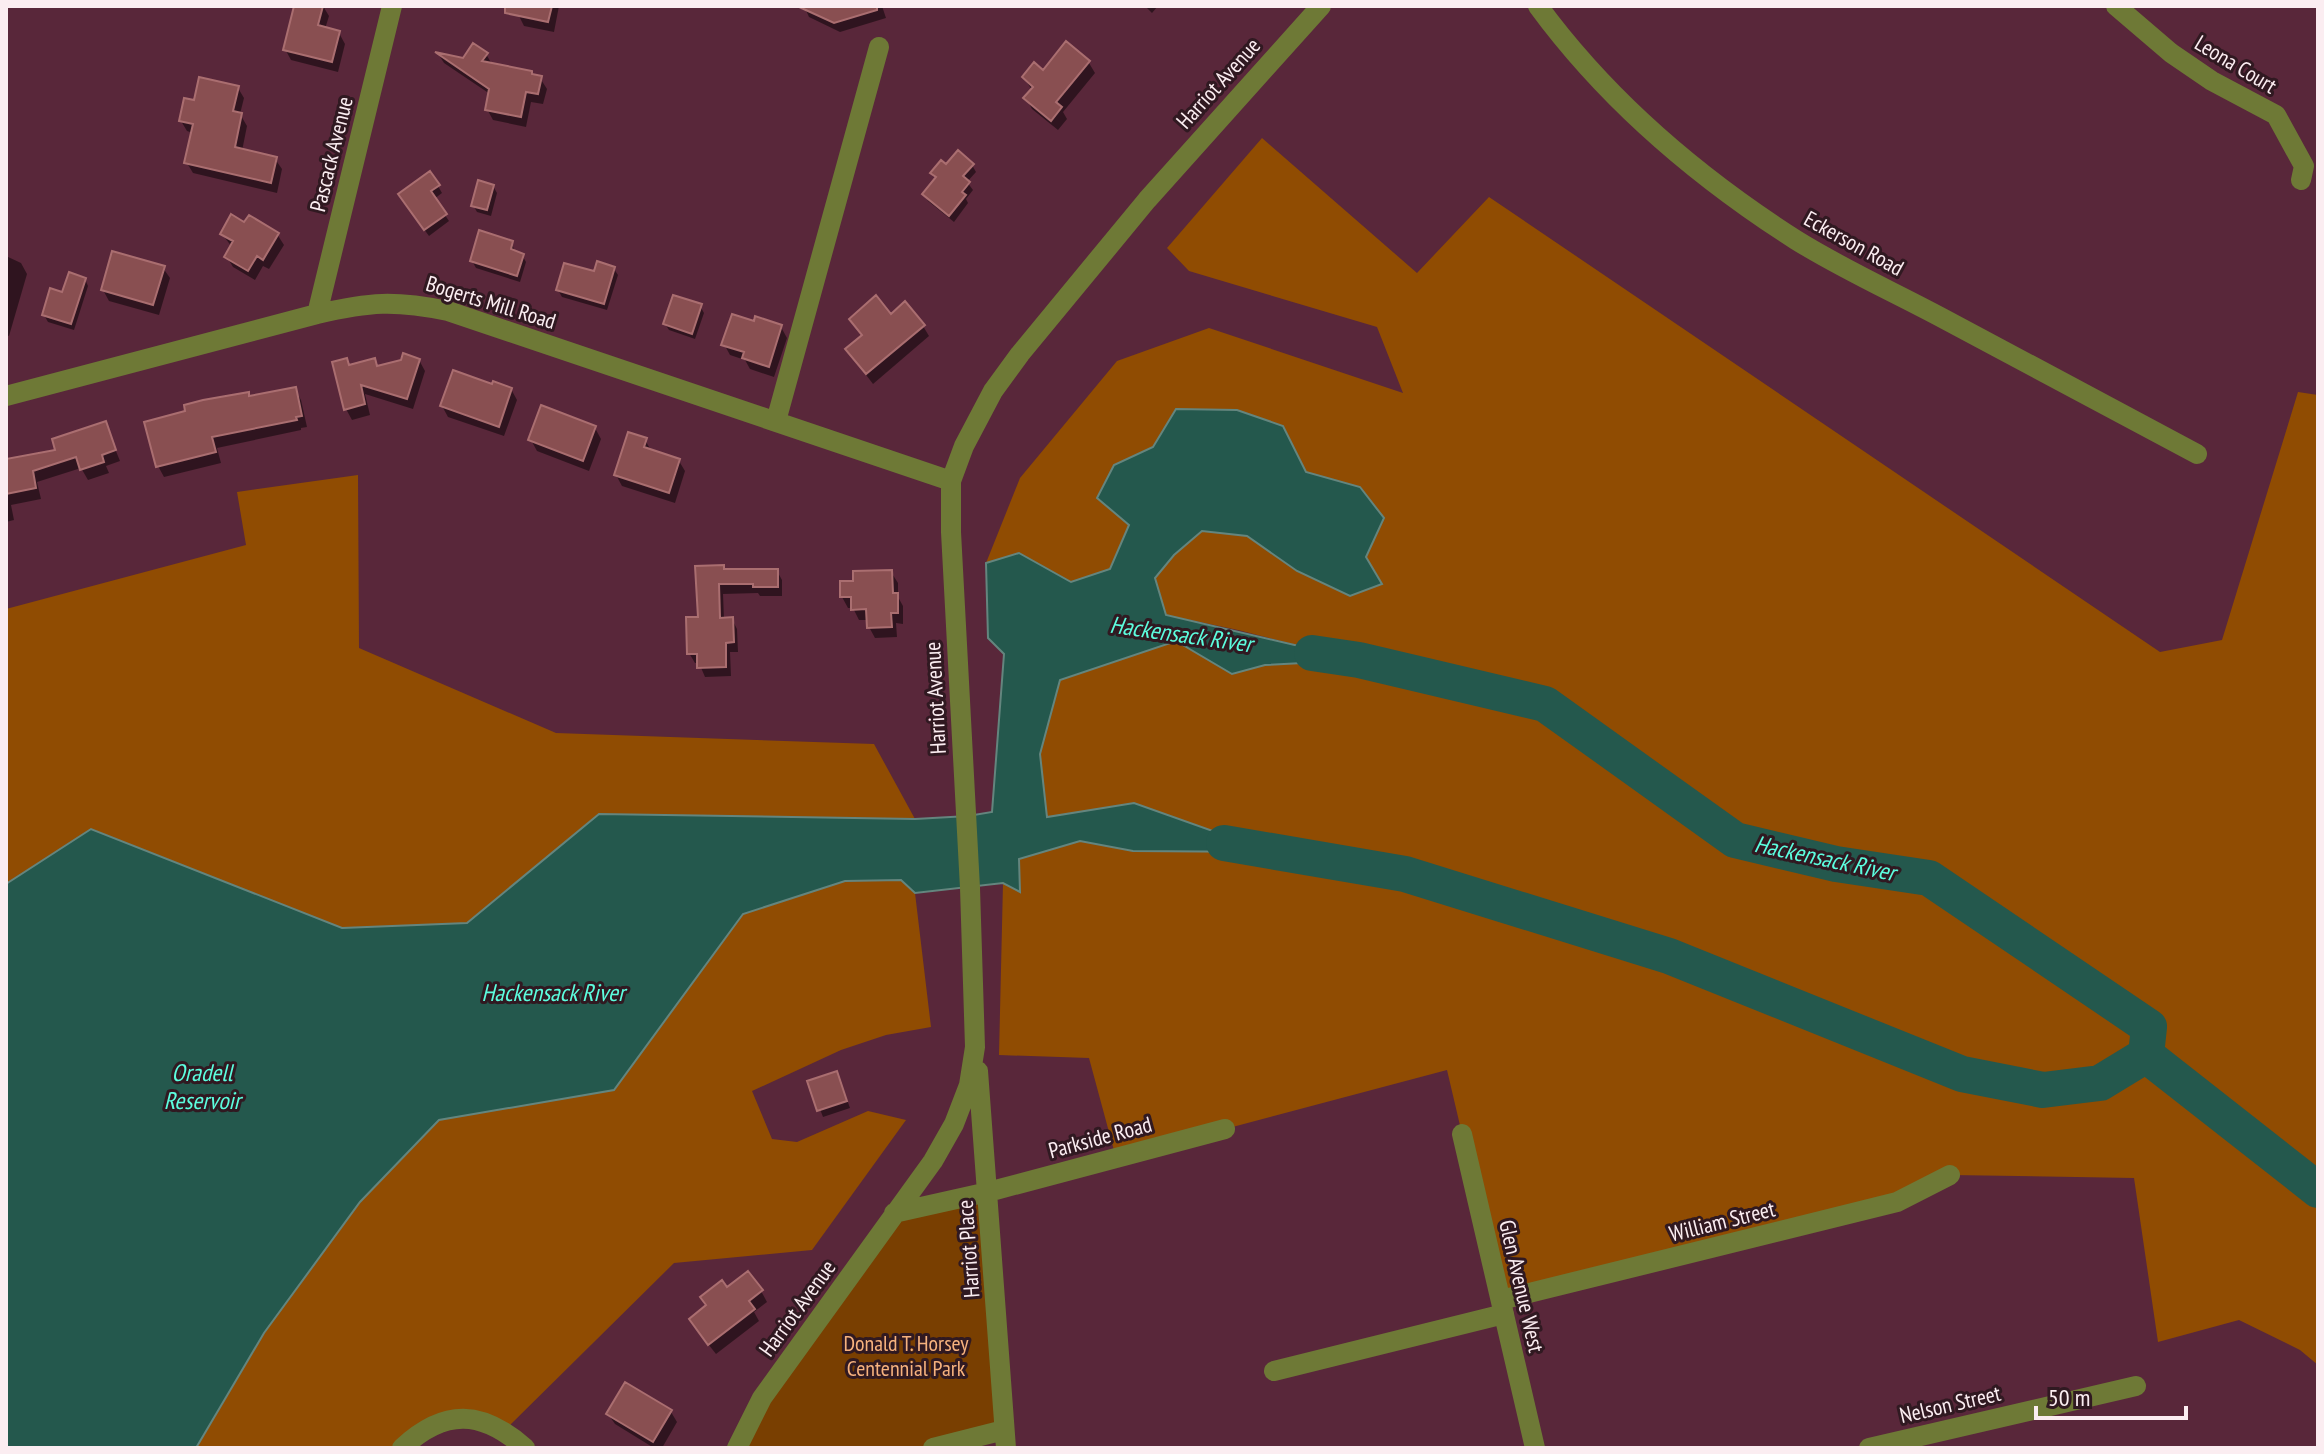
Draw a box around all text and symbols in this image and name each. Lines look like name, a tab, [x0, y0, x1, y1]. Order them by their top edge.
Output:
street label: Leona Court	[2190, 29, 2282, 99]
street label: Harriot Avenue	[1170, 32, 1266, 134]
street label: Pascack Avenue	[303, 93, 359, 215]
street label: Eckerson Road	[1799, 204, 1909, 282]
street label: Bogerts Mill Road	[423, 269, 559, 335]
water label: Hackensack River	[1108, 609, 1257, 660]
street label: Harriot Avenue	[918, 641, 952, 755]
water label: Hackensack River	[1752, 828, 1902, 889]
water label: Hackensack River	[481, 977, 628, 1008]
water label: Oradell Reservoir	[164, 1057, 244, 1116]
street label: Parkside Road	[1045, 1110, 1155, 1164]
street label: William Street	[1666, 1194, 1778, 1248]
street label: Harriot Place	[951, 1199, 985, 1299]
street label: Glen Avenue West	[1493, 1217, 1551, 1355]
street label: Harriot Avenue	[753, 1254, 841, 1362]
park label: Donald T. Horsey Centennial Park	[843, 1329, 969, 1382]
scale bar	[2036, 1370, 2186, 1420]
street label: Nelson Street	[1897, 1379, 2003, 1429]
text: 50 m	[2048, 1382, 2090, 1413]

